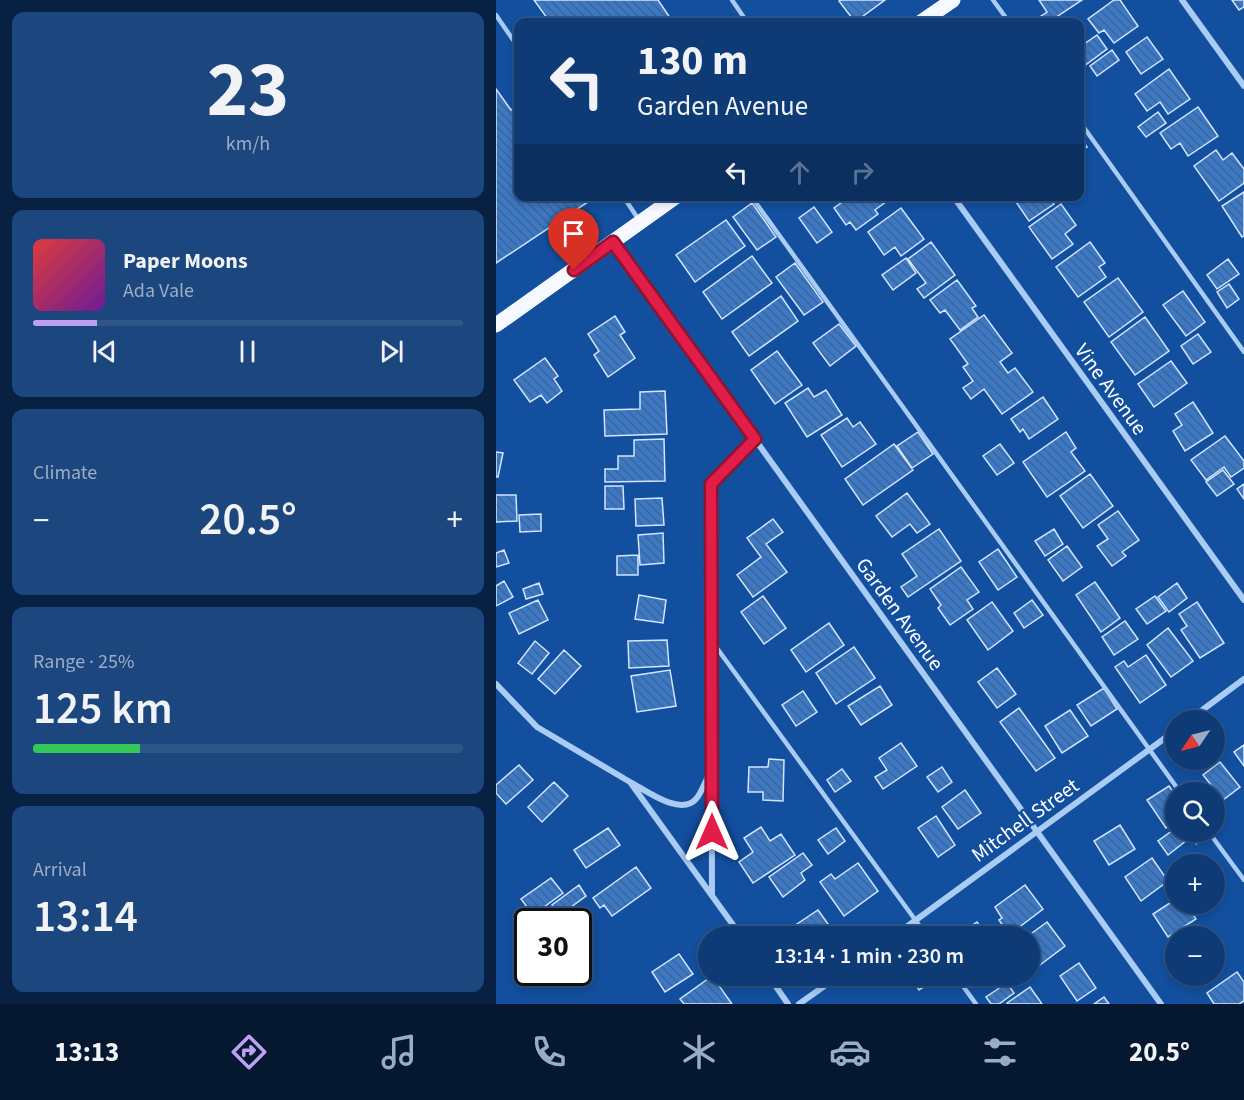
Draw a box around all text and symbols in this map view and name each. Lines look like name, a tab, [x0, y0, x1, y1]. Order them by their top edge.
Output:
text: 130 m	[637, 31, 748, 91]
text: 23	[207, 35, 289, 146]
icon: left	[538, 42, 616, 120]
text: Garden Avenue	[637, 87, 808, 126]
text: km/h	[226, 130, 270, 158]
icon: left	[720, 156, 753, 189]
icon: ahead	[783, 156, 816, 189]
icon: right	[846, 156, 879, 189]
pin	[548, 208, 599, 270]
icon: arrive	[557, 217, 590, 250]
text: Paper Moons	[123, 245, 248, 277]
text: Ada Vale	[123, 277, 194, 305]
icon: previous	[88, 335, 121, 368]
icon: pause	[231, 335, 264, 368]
icon: next	[375, 335, 408, 368]
street label: Vine Avenue	[1067, 337, 1155, 441]
text: Climate	[33, 459, 97, 487]
text: 20.5°	[199, 488, 297, 552]
text: −	[33, 497, 49, 544]
text: +	[447, 497, 463, 544]
street label: Garden Avenue	[849, 551, 951, 677]
text: Range · 25%	[33, 648, 134, 676]
text: 125 km	[33, 677, 173, 741]
north arrow	[1165, 710, 1225, 770]
map controls	[1165, 710, 1225, 986]
street label: Mitchell Street	[965, 771, 1085, 869]
button: search	[1165, 782, 1225, 842]
position arrow	[680, 800, 744, 864]
button: +	[1165, 854, 1225, 914]
text: Arrival	[33, 856, 87, 884]
text: 13:14	[33, 885, 138, 949]
speed limit sign: 30	[514, 908, 592, 986]
button: −	[1165, 926, 1225, 986]
text: 13:14 · 1 min · 230 m	[774, 940, 964, 972]
icon: directions	[228, 1031, 270, 1073]
icon: music	[378, 1031, 420, 1073]
icon: phone	[528, 1031, 570, 1073]
icon: climate	[678, 1031, 720, 1073]
icon: car	[829, 1031, 871, 1073]
icon: filters	[979, 1031, 1021, 1073]
text: 13:13	[54, 1033, 119, 1072]
text: 20.5°	[1129, 1033, 1190, 1072]

